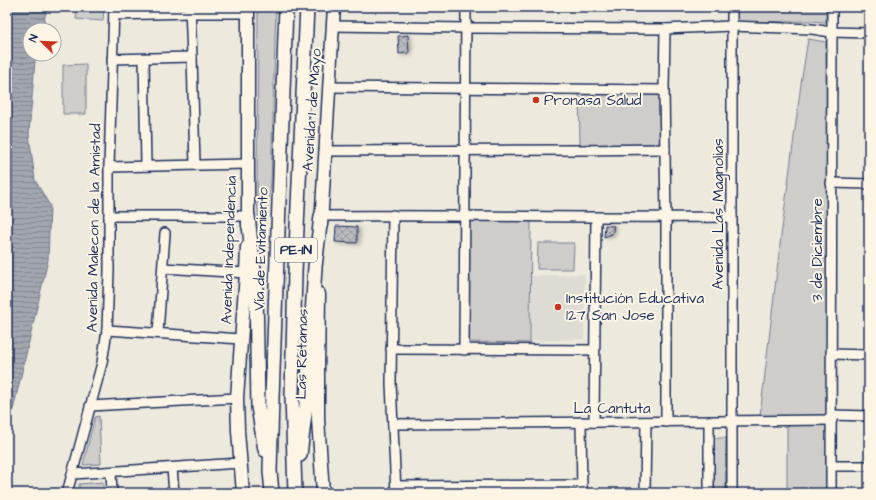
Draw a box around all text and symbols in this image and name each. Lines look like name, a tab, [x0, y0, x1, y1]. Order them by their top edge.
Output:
north arrow	[22, 22, 62, 62]
text: N	[25, 32, 42, 44]
street label: Avenida 1 de Mayo	[297, 47, 328, 172]
place label: Pronasa Salud	[544, 90, 642, 111]
marker: Pronasa Salud	[531, 95, 541, 105]
street label: Avenida Malecon de la Amistad	[82, 123, 106, 333]
street label: Avenida Las Magnolias	[708, 138, 730, 290]
street label: Avenida Independencia	[216, 175, 242, 325]
street label: Vía de Evitamiento	[248, 186, 274, 311]
street label: 3 de Diciembre	[807, 198, 828, 302]
road number: PE-1N	[275, 238, 317, 262]
place label: Institución Educativa 127 San Jose	[566, 288, 704, 326]
marker: Institución Educativa 127 San Jose	[553, 302, 563, 312]
street label: Las Retamas	[291, 308, 313, 400]
street label: La Cantuta	[573, 398, 651, 419]

